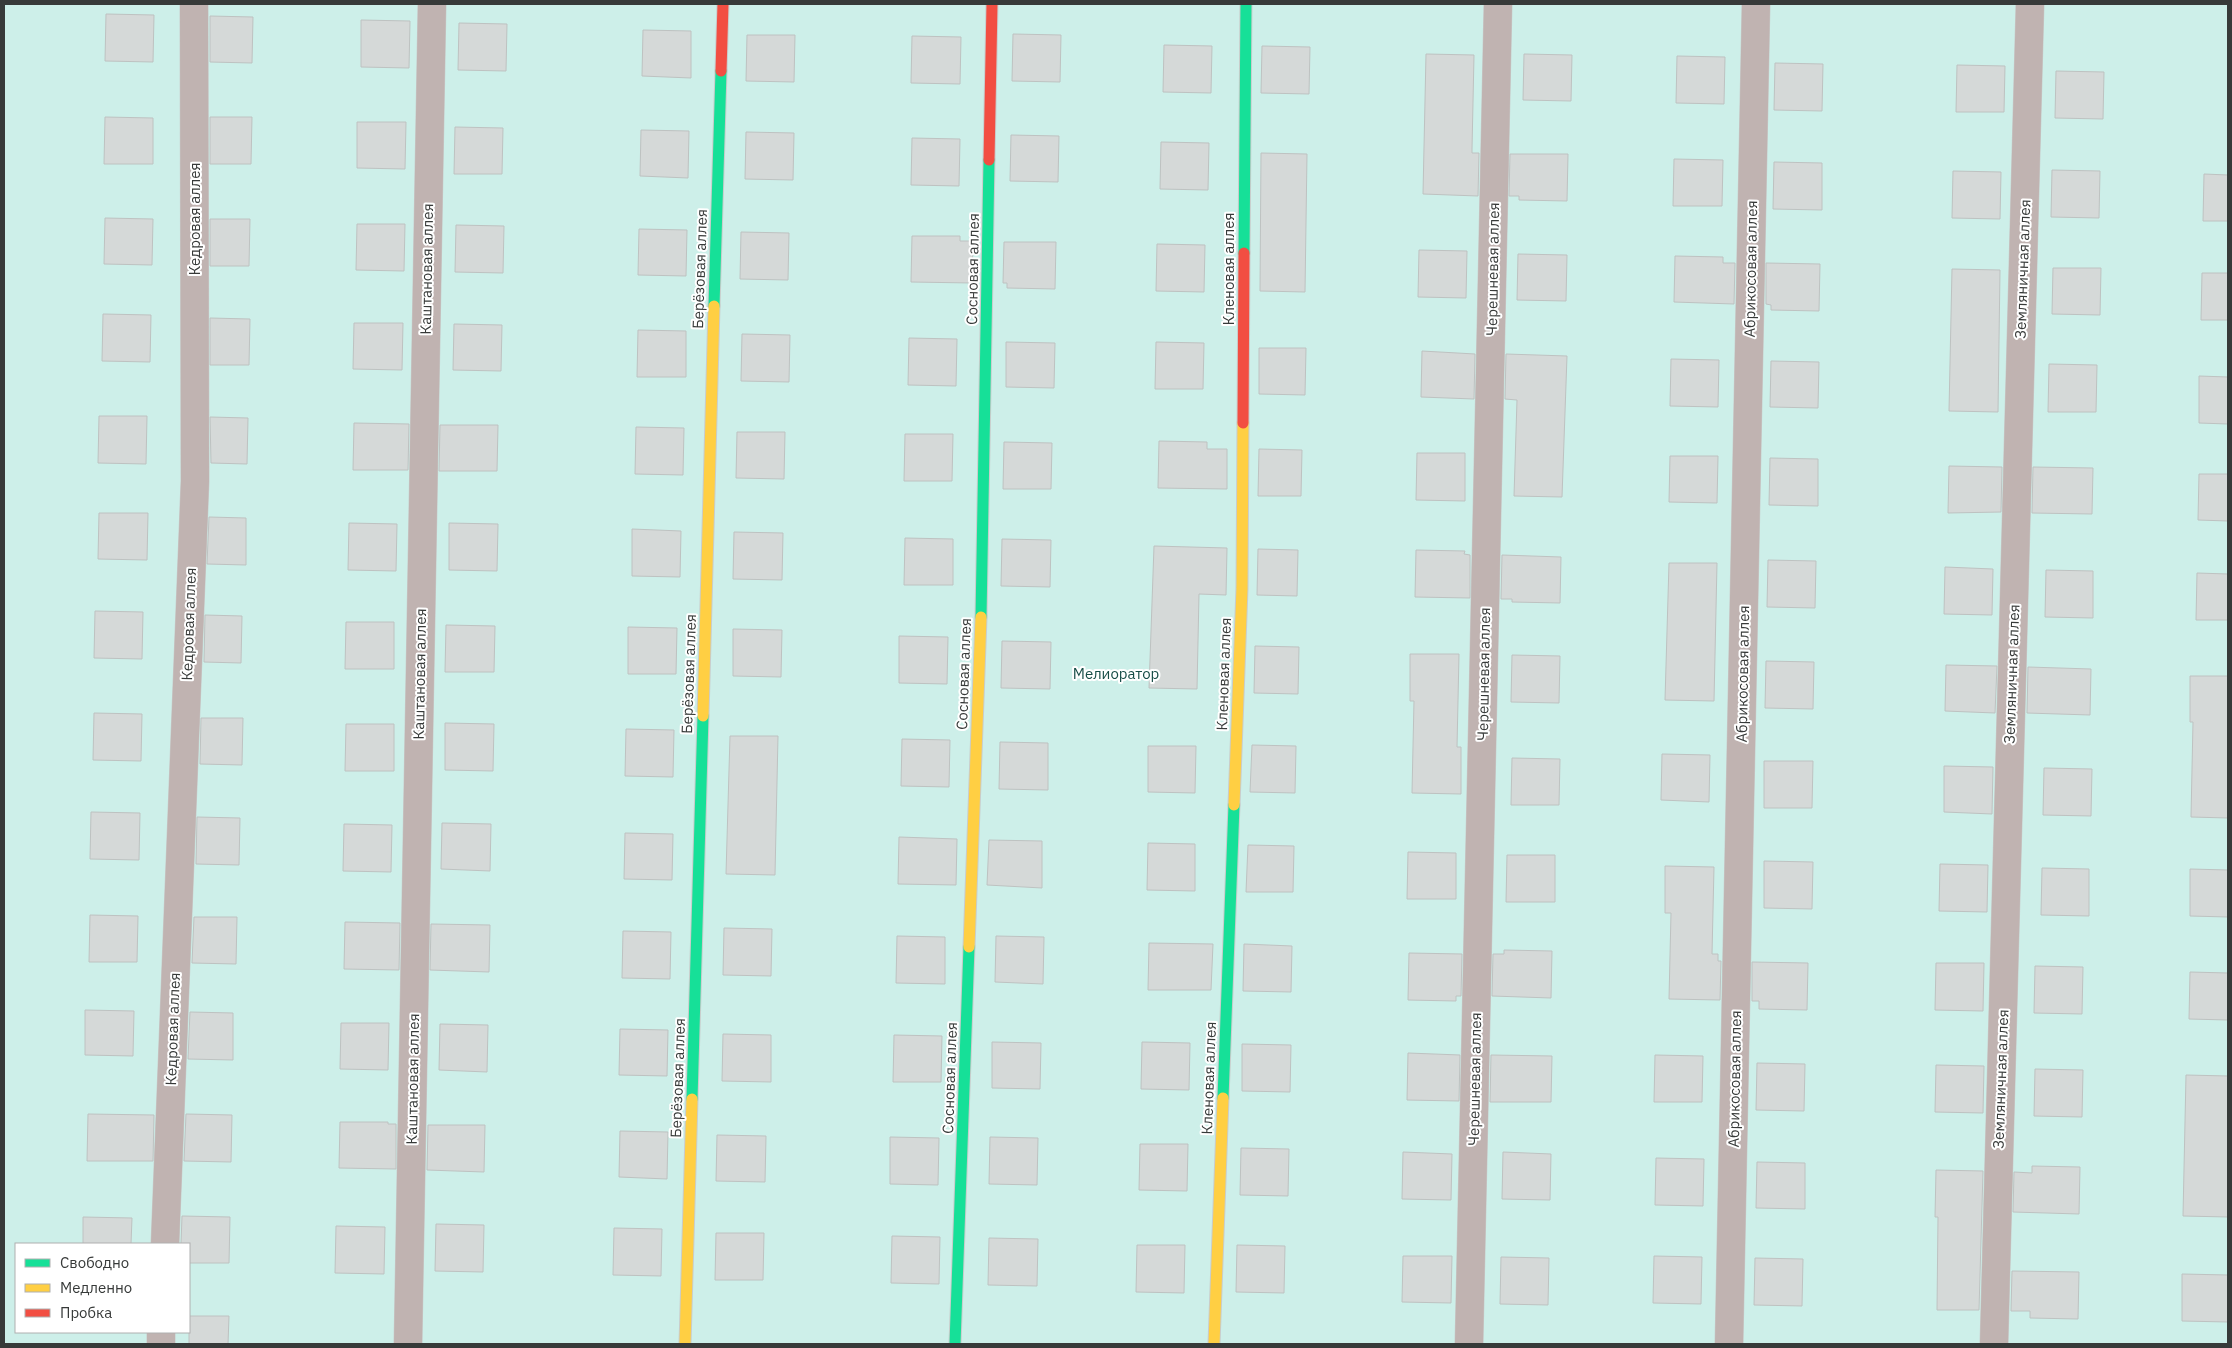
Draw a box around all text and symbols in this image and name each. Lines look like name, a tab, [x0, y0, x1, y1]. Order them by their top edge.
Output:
street label: Кедровая аллея	[185, 162, 204, 276]
street label: Земляничная аллея	[2011, 199, 2034, 339]
street label: Абрикосовая аллея	[1740, 200, 1761, 338]
street label: Черешневая аллея	[1482, 202, 1503, 336]
street label: Каштановая аллея	[416, 203, 437, 335]
street label: Берёзовая аллея	[688, 209, 711, 329]
street label: Кленовая аллея	[1219, 212, 1238, 326]
street label: Сосновая аллея	[962, 213, 983, 325]
street label: Кедровая аллея	[177, 567, 200, 681]
street label: Земляничная аллея	[2000, 604, 2023, 744]
street label: Абрикосовая аллея	[1732, 605, 1753, 743]
street label: Черешневая аллея	[1473, 607, 1494, 741]
street label: Каштановая аллея	[409, 608, 430, 740]
street label: Берёзовая аллея	[677, 614, 700, 734]
street label: Кленовая аллея	[1212, 617, 1235, 731]
street label: Сосновая аллея	[952, 618, 975, 730]
park label: Мелиоратор	[1073, 664, 1159, 683]
street label: Кедровая аллея	[161, 972, 184, 1086]
street label: Земляничная аллея	[1989, 1009, 2012, 1149]
street label: Абрикосовая аллея	[1724, 1010, 1745, 1148]
street label: Черешневая аллея	[1464, 1012, 1485, 1146]
street label: Каштановая аллея	[402, 1013, 423, 1145]
street label: Берёзовая аллея	[666, 1018, 689, 1138]
street label: Кленовая аллея	[1197, 1021, 1220, 1135]
street label: Сосновая аллея	[938, 1022, 961, 1134]
legend	[15, 1243, 190, 1333]
text: Свободно	[60, 1253, 129, 1272]
text: Медленно	[60, 1278, 132, 1297]
text: Пробка	[60, 1303, 112, 1322]

